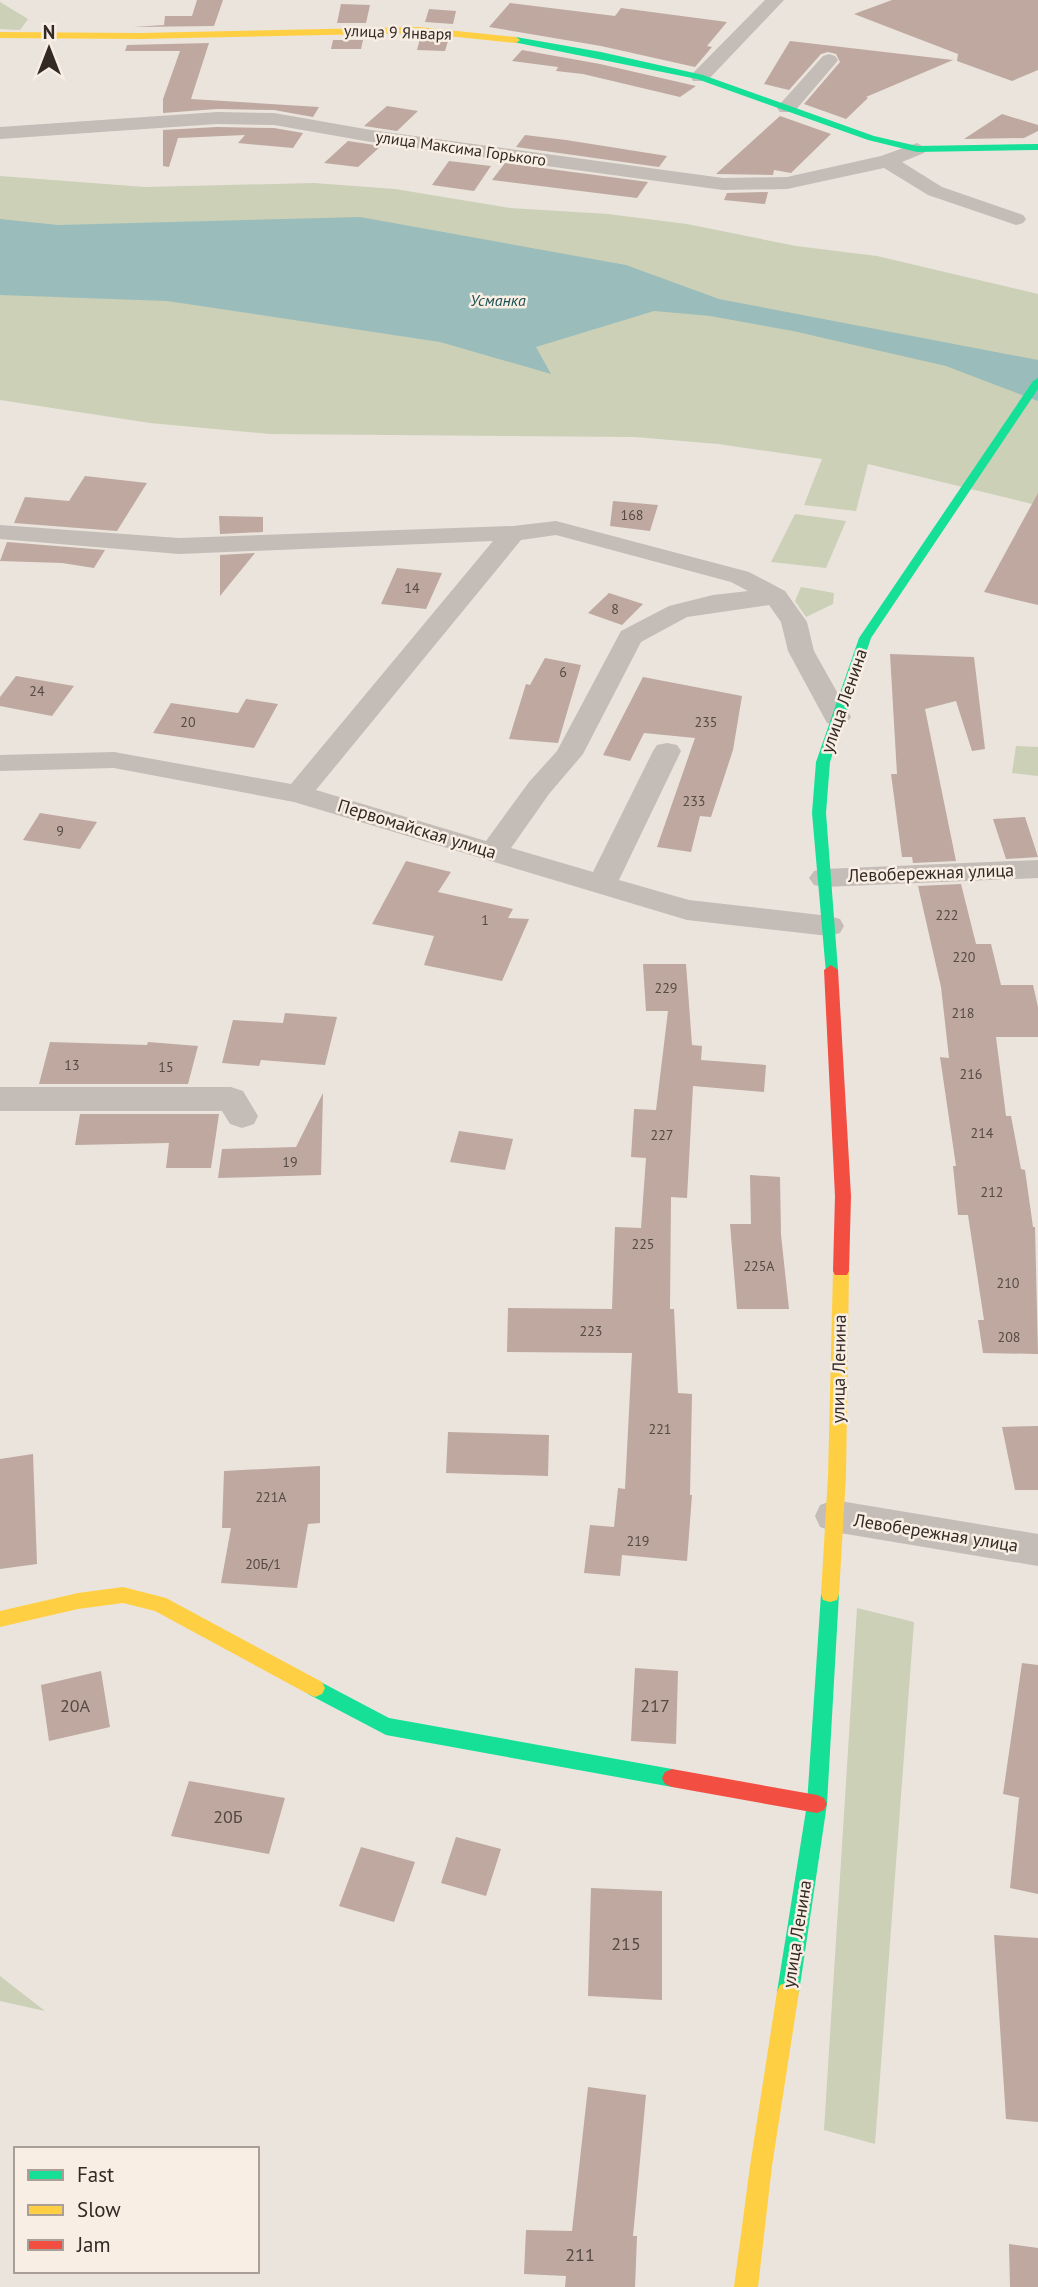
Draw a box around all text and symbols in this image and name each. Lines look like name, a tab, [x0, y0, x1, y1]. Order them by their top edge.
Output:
north arrow	[14, 14, 84, 84]
text: N	[43, 20, 55, 44]
street label: улица 9 Января	[344, 20, 452, 44]
street label: улица Максима Горького	[375, 126, 547, 170]
water label: Усманка	[470, 290, 526, 310]
house number: 168	[621, 506, 643, 524]
house number: 14	[404, 579, 420, 597]
house number: 8	[611, 600, 619, 618]
street label: улица Ленина	[815, 646, 872, 756]
house number: 6	[559, 663, 567, 681]
house number: 24	[29, 682, 45, 700]
house number: 20	[180, 713, 196, 731]
house number: 235	[695, 713, 717, 731]
house number: 233	[683, 792, 705, 810]
street label: Первомайская улица	[335, 793, 499, 864]
house number: 9	[56, 822, 64, 840]
street label: Левобережная улица	[847, 858, 1014, 887]
house number: 222	[936, 906, 958, 924]
house number: 1	[481, 911, 489, 929]
house number: 220	[953, 948, 976, 966]
house number: 229	[655, 979, 677, 997]
house number: 218	[952, 1004, 974, 1022]
house number: 13	[64, 1056, 80, 1074]
house number: 15	[158, 1058, 174, 1076]
house number: 216	[960, 1065, 982, 1083]
house number: 214	[971, 1124, 994, 1142]
house number: 227	[651, 1126, 673, 1144]
house number: 19	[282, 1153, 298, 1171]
house number: 212	[981, 1183, 1003, 1201]
house number: 225	[632, 1235, 654, 1253]
house number: 225А	[743, 1257, 775, 1275]
house number: 210	[997, 1274, 1020, 1292]
street label: улица Ленина	[826, 1314, 851, 1424]
house number: 223	[580, 1322, 602, 1340]
house number: 208	[998, 1328, 1020, 1346]
house number: 221	[649, 1420, 671, 1438]
house number: 221А	[255, 1488, 287, 1506]
street label: Левобережная улица	[851, 1508, 1020, 1557]
house number: 219	[627, 1532, 649, 1550]
house number: 20Б/1	[245, 1555, 281, 1573]
house number: 20А	[60, 1694, 91, 1717]
house number: 217	[640, 1694, 670, 1717]
house number: 20Б	[213, 1805, 243, 1828]
street label: улица Ленина	[777, 1878, 816, 1990]
house number: 215	[611, 1932, 641, 1955]
legend	[14, 2147, 259, 2273]
text: Fast	[77, 2161, 114, 2188]
text: Slow	[77, 2196, 121, 2223]
text: Jam	[76, 2231, 111, 2258]
house number: 211	[565, 2243, 595, 2266]

